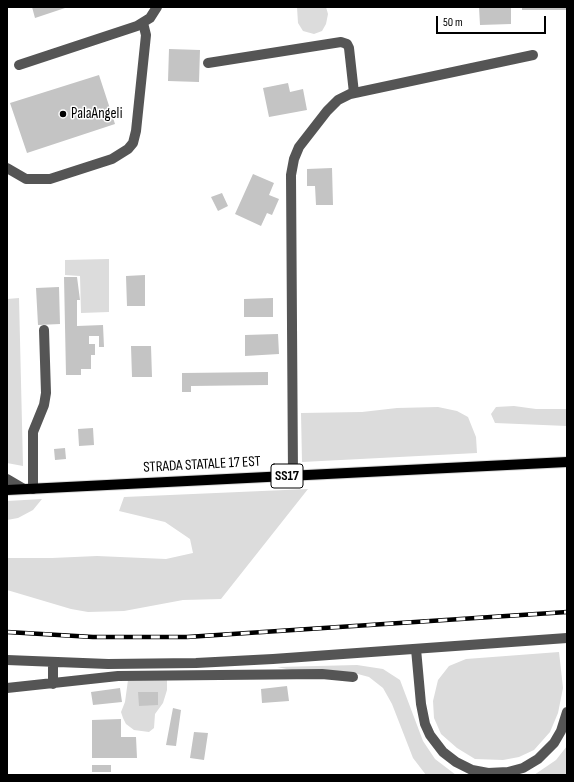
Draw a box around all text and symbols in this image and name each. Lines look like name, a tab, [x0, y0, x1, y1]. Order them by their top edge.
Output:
scale bar	[438, 8, 548, 34]
text: 50 m	[443, 15, 463, 30]
place label: PalaAngeli	[71, 105, 122, 123]
marker: PalaAngeli	[58, 109, 68, 119]
street label: STRADA STATALE 17 EST	[143, 453, 261, 477]
road number: SS17	[271, 464, 303, 488]

